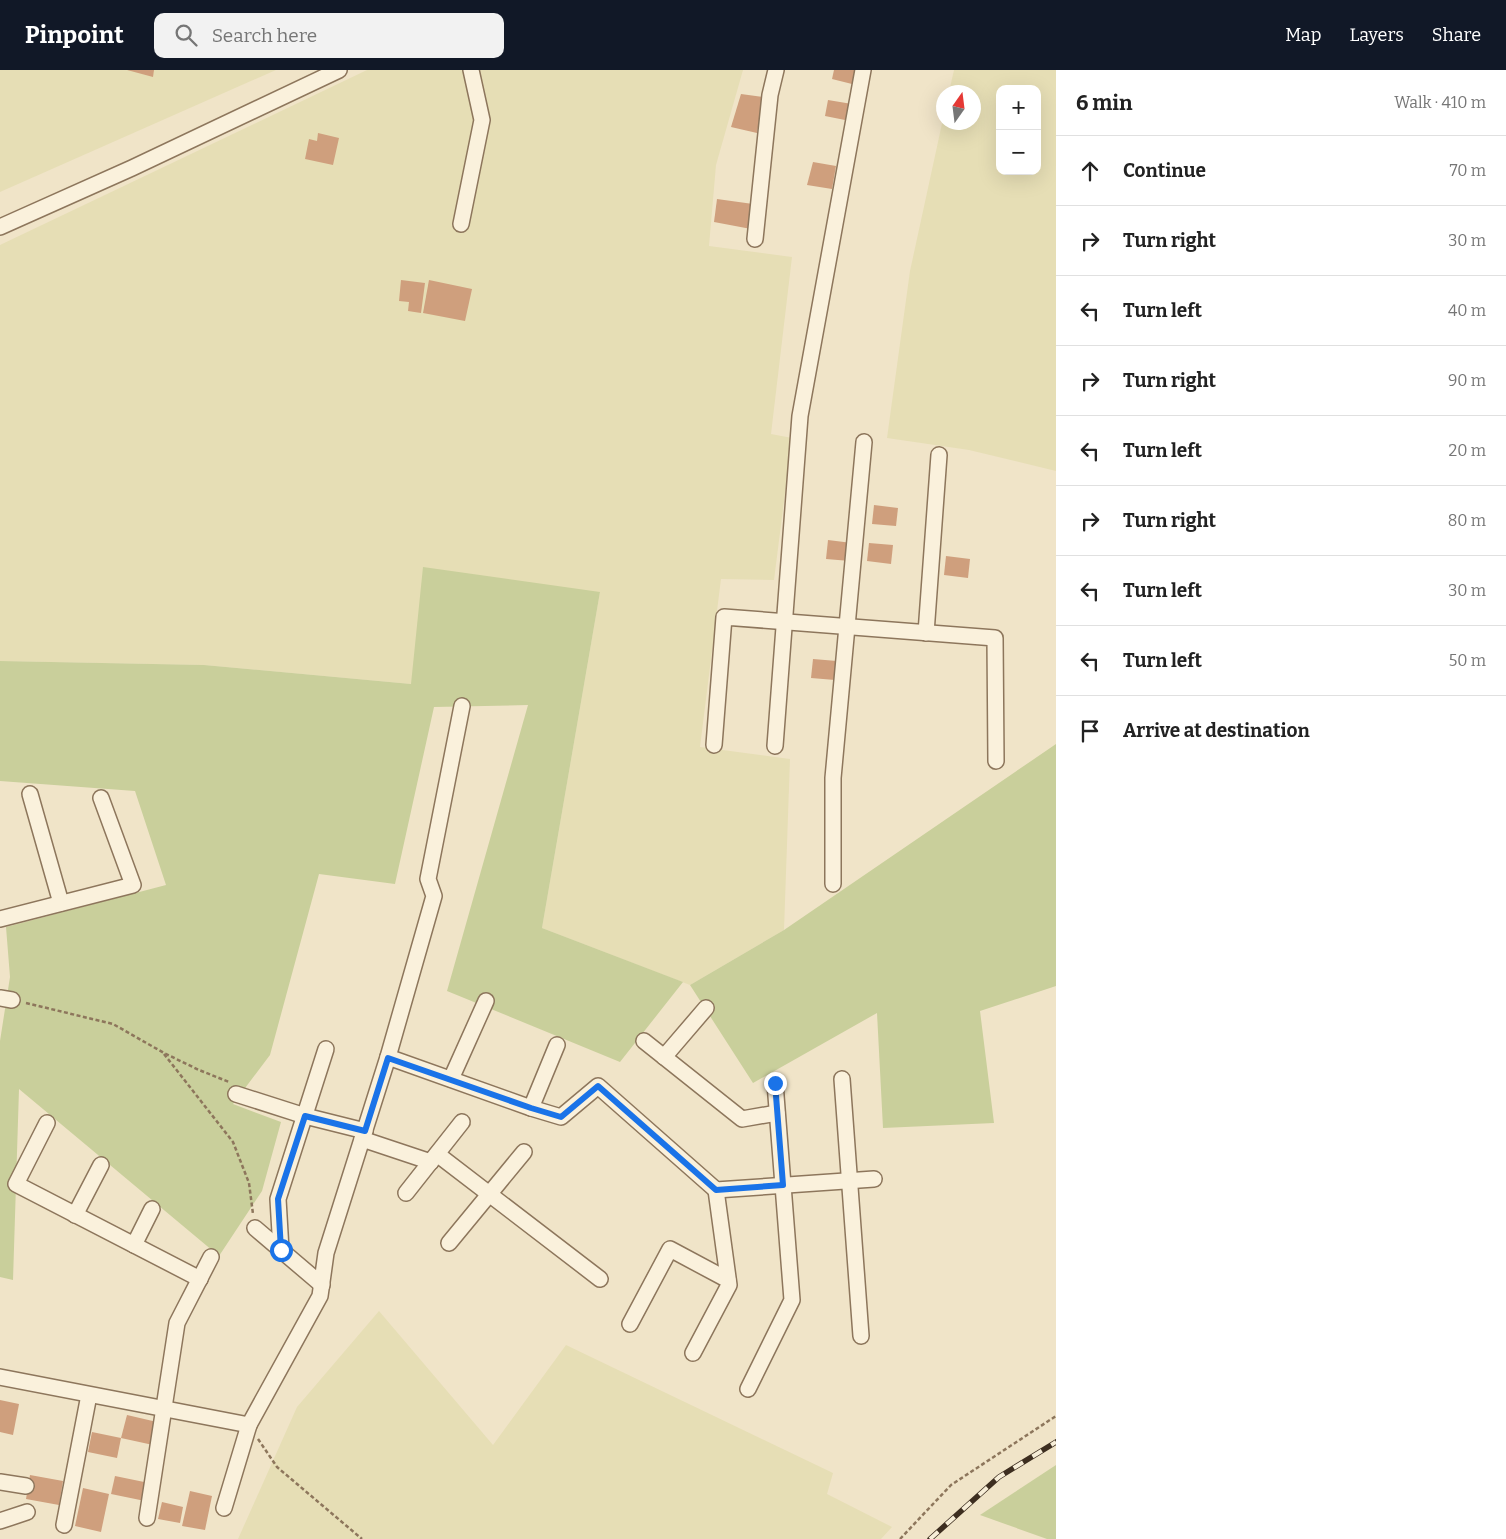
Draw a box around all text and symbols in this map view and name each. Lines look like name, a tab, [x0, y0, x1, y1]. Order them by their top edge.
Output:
search box	[154, 13, 504, 58]
text: Pinpoint	[25, 21, 124, 49]
icon: search	[172, 21, 200, 49]
text: Search here	[212, 24, 317, 47]
text: Map	[1285, 24, 1321, 46]
text: Layers	[1349, 24, 1404, 46]
text: Share	[1432, 24, 1481, 46]
north arrow	[936, 85, 981, 130]
map controls	[996, 85, 1041, 175]
button: +	[996, 85, 1041, 130]
text: 6 min	[1076, 90, 1132, 116]
text: Walk · 410 m	[1394, 93, 1486, 112]
button: −	[996, 130, 1041, 175]
icon: ahead	[1076, 157, 1104, 185]
text: Continue	[1123, 159, 1206, 182]
text: 70 m	[1450, 161, 1486, 180]
icon: right	[1076, 227, 1104, 255]
text: Turn right	[1123, 229, 1216, 252]
text: 30 m	[1448, 231, 1486, 250]
icon: left	[1076, 297, 1104, 325]
text: Turn left	[1123, 299, 1202, 322]
text: 40 m	[1448, 301, 1486, 320]
icon: right	[1076, 367, 1104, 395]
text: Turn right	[1123, 369, 1216, 392]
text: 90 m	[1448, 371, 1486, 390]
icon: left	[1076, 437, 1104, 465]
text: Turn left	[1123, 439, 1202, 462]
text: 20 m	[1449, 441, 1486, 460]
icon: right	[1076, 507, 1104, 535]
text: Turn right	[1123, 509, 1216, 532]
text: 80 m	[1448, 511, 1486, 530]
icon: left	[1076, 577, 1104, 605]
text: Turn left	[1123, 579, 1202, 602]
text: 30 m	[1448, 581, 1486, 600]
icon: left	[1076, 647, 1104, 675]
text: Turn left	[1123, 649, 1202, 672]
text: 50 m	[1449, 651, 1486, 670]
icon: arrive	[1076, 717, 1104, 745]
text: Arrive at destination	[1123, 719, 1310, 742]
route end	[764, 1072, 787, 1095]
route start	[270, 1239, 293, 1262]

